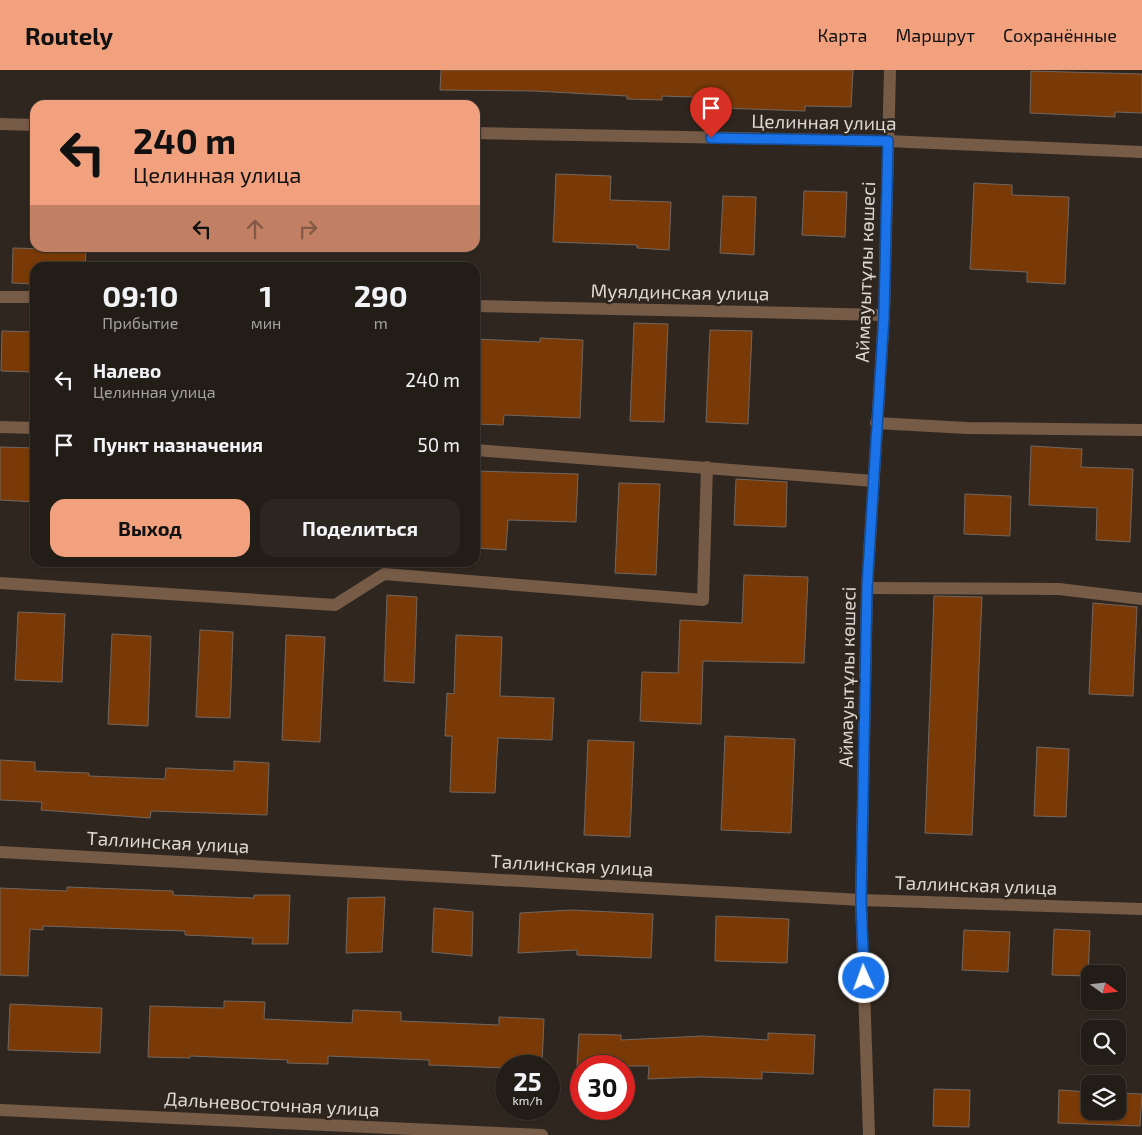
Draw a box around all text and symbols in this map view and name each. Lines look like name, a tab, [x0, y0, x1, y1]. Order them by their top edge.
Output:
text: Routely	[25, 21, 113, 50]
text: Карта	[817, 24, 867, 46]
text: Маршрут	[895, 24, 975, 46]
text: Сохранённые	[1003, 24, 1117, 46]
pin	[690, 87, 732, 138]
icon: arrive	[697, 94, 725, 122]
street label: Целинная улица	[751, 109, 897, 135]
text: 240 m	[133, 119, 236, 161]
icon: left	[50, 120, 115, 185]
text: Целинная улица	[133, 161, 301, 187]
street label: Аймауытұлы көшесі	[850, 181, 880, 363]
icon: left	[188, 215, 216, 243]
icon: ahead	[241, 215, 269, 243]
icon: right	[294, 215, 322, 243]
text: 09:10	[102, 277, 178, 313]
text: 1	[260, 277, 273, 313]
text: 290	[354, 277, 408, 313]
street label: Муялдинская улица	[590, 278, 770, 306]
text: Прибытие	[102, 313, 178, 332]
text: мин	[251, 313, 281, 332]
text: m	[374, 313, 388, 332]
text: Налево	[93, 359, 161, 382]
icon: left	[50, 366, 78, 394]
text: 240 m	[405, 368, 460, 391]
text: Целинная улица	[93, 382, 215, 401]
icon: arrive	[50, 431, 78, 459]
text: Пункт назначения	[93, 433, 263, 456]
text: 50 m	[417, 433, 460, 456]
button: Выход	[50, 499, 250, 557]
button: Поделиться	[260, 499, 460, 557]
street label: Аймауытұлы көшесі	[833, 586, 861, 768]
street label: Таллинская улица	[86, 826, 250, 858]
street label: Таллинская улица	[490, 849, 654, 881]
street label: Таллинская улица	[894, 870, 1058, 900]
position arrow	[837, 951, 889, 1003]
north arrow	[1081, 965, 1126, 1010]
map controls	[1081, 965, 1126, 1120]
button: search	[1081, 1020, 1126, 1065]
speed limit sign: 30	[570, 1055, 635, 1120]
text: 25	[513, 1066, 542, 1096]
button: layers	[1081, 1075, 1126, 1120]
street label: Дальневосточная улица	[164, 1086, 380, 1122]
text: km/h	[513, 1093, 542, 1107]

